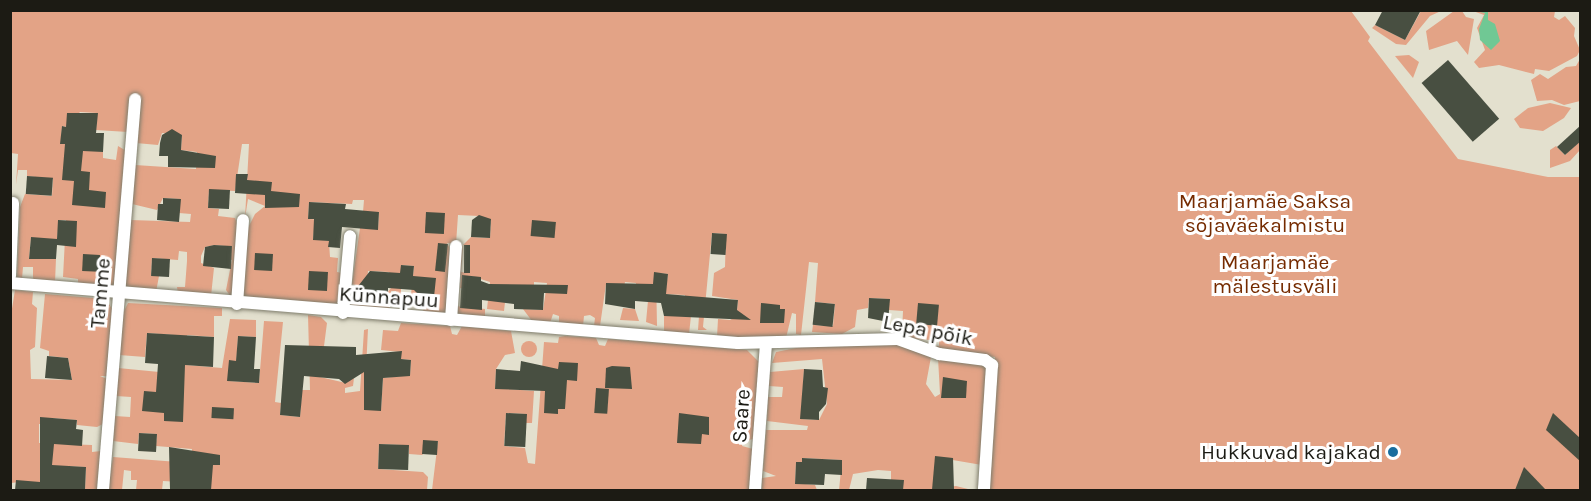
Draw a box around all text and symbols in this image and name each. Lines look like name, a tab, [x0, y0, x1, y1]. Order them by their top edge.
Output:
park label: Maarjamäe Saksa sõjaväekalmistu	[1179, 188, 1351, 238]
park label: Maarjamäe mälestusväli	[1213, 249, 1337, 299]
street label: Tamme	[84, 257, 116, 329]
street label: Künnapuu	[338, 281, 440, 313]
street label: Lepa põik	[881, 309, 975, 351]
street label: Saare	[727, 388, 755, 444]
place label: Hukkuvad kajakad	[1201, 439, 1381, 465]
marker: Hukkuvad kajakad	[1386, 445, 1400, 459]

